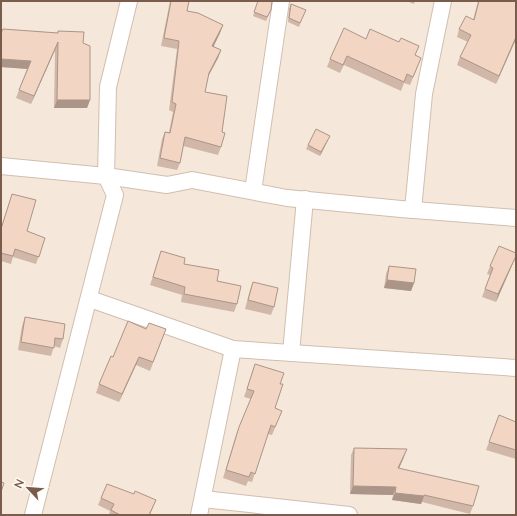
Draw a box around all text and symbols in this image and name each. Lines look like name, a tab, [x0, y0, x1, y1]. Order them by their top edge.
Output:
north arrow	[8, 468, 48, 508]
text: N	[11, 477, 26, 490]

